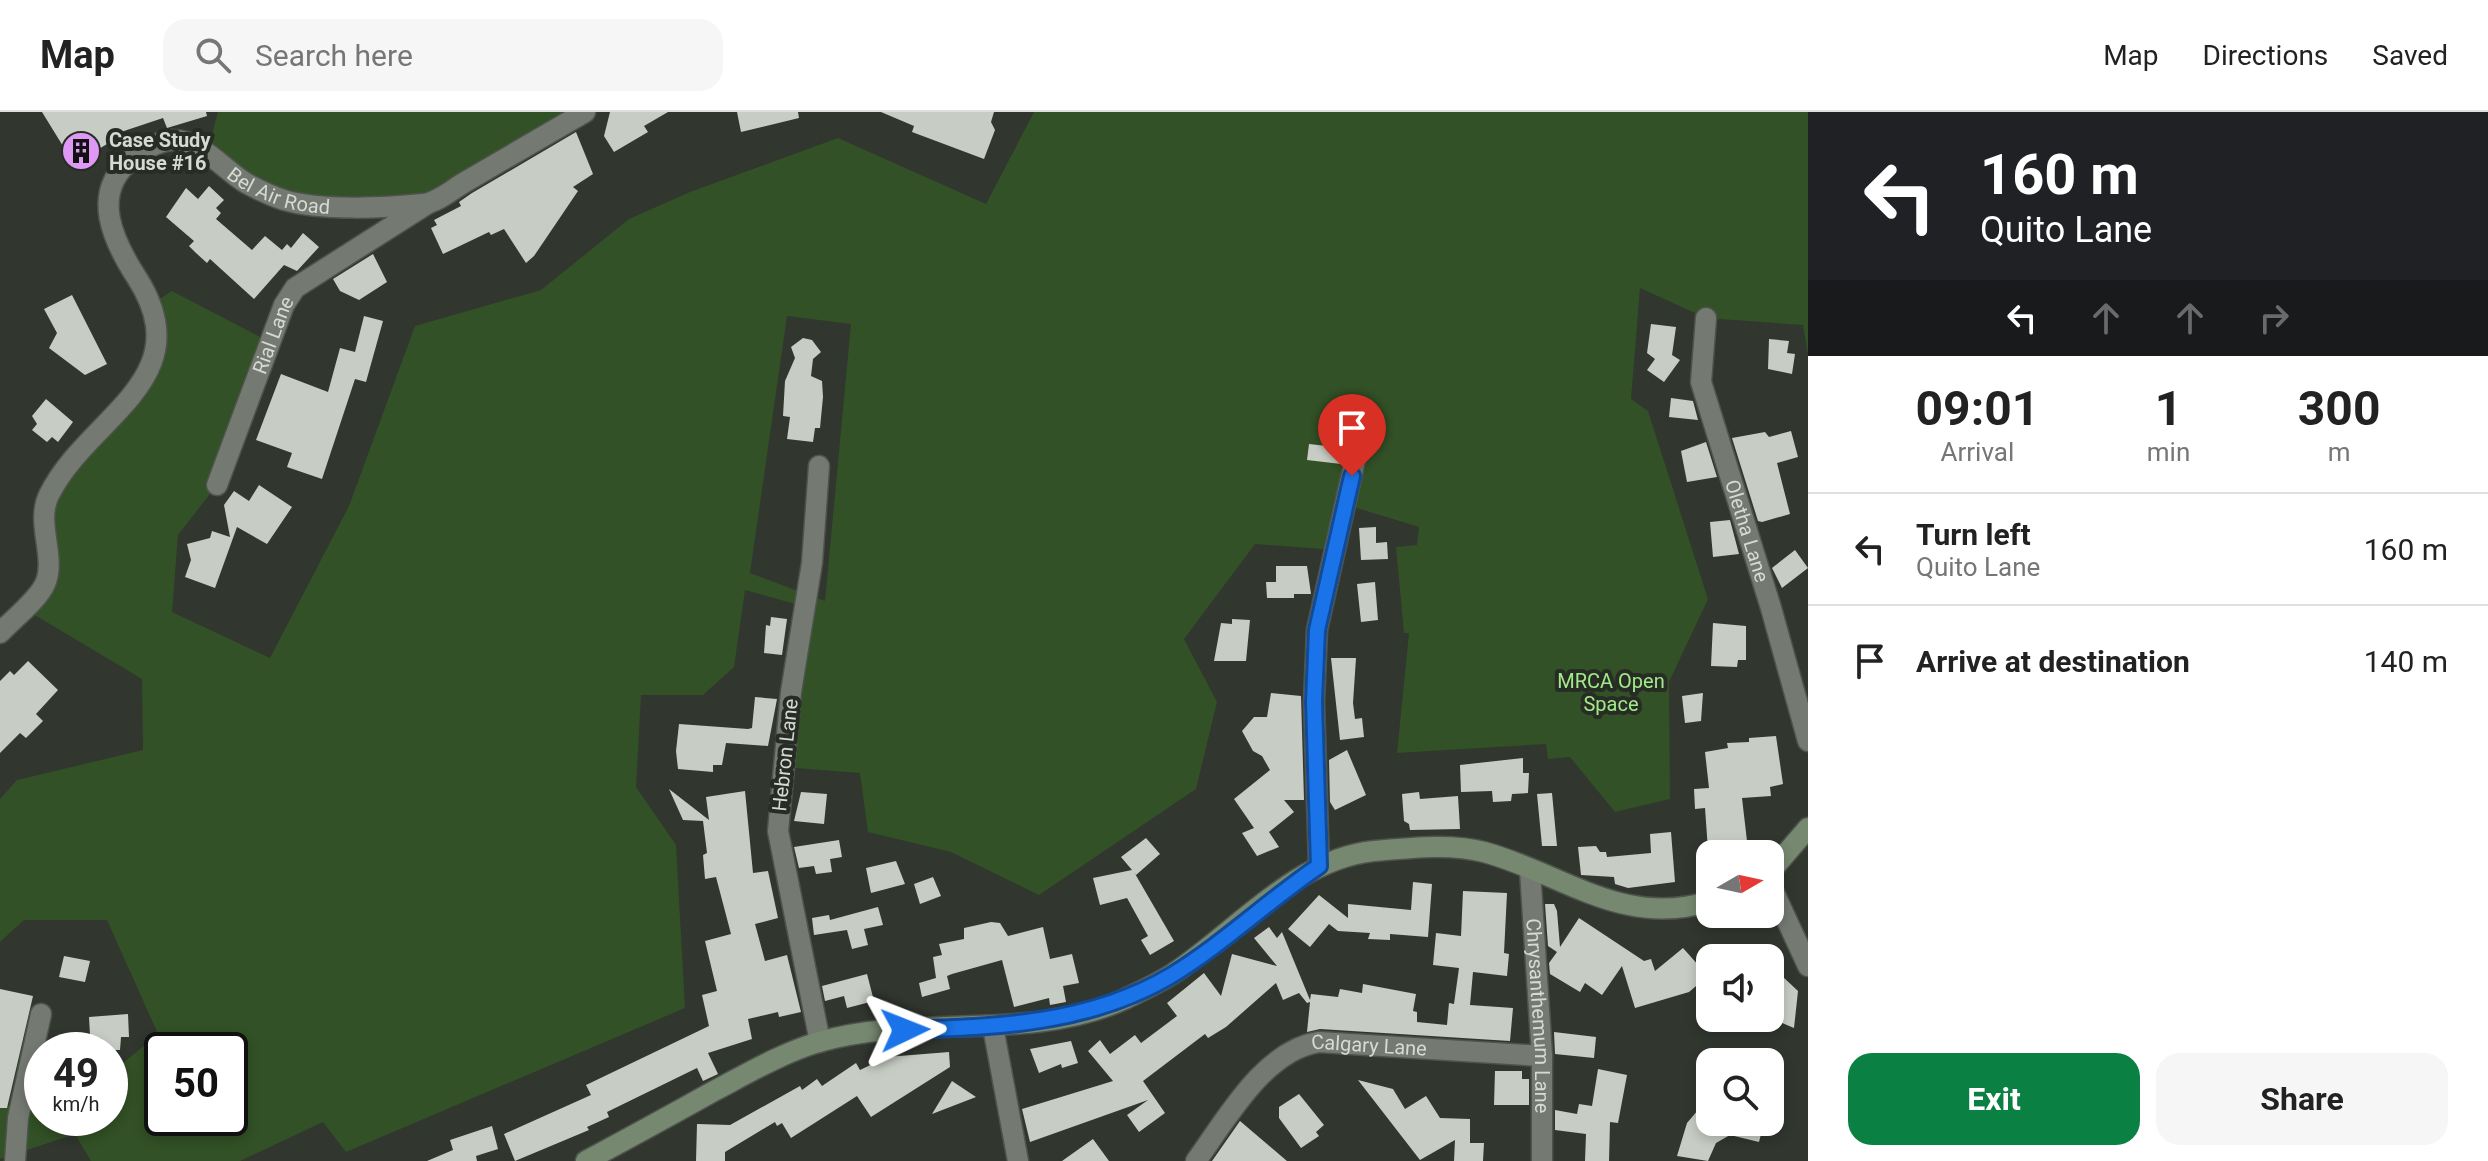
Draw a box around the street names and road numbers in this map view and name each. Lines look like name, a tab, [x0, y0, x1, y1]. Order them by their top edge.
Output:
street label: Bel Air Road	[222, 162, 331, 219]
street label: Rial Lane	[247, 291, 299, 377]
street label: Oletha Lane	[1720, 477, 1774, 585]
street label: Hebron Lane	[767, 697, 803, 813]
street label: Chrysanthemum Lane	[1521, 917, 1554, 1113]
street label: Calgary Lane	[1310, 1029, 1428, 1061]

